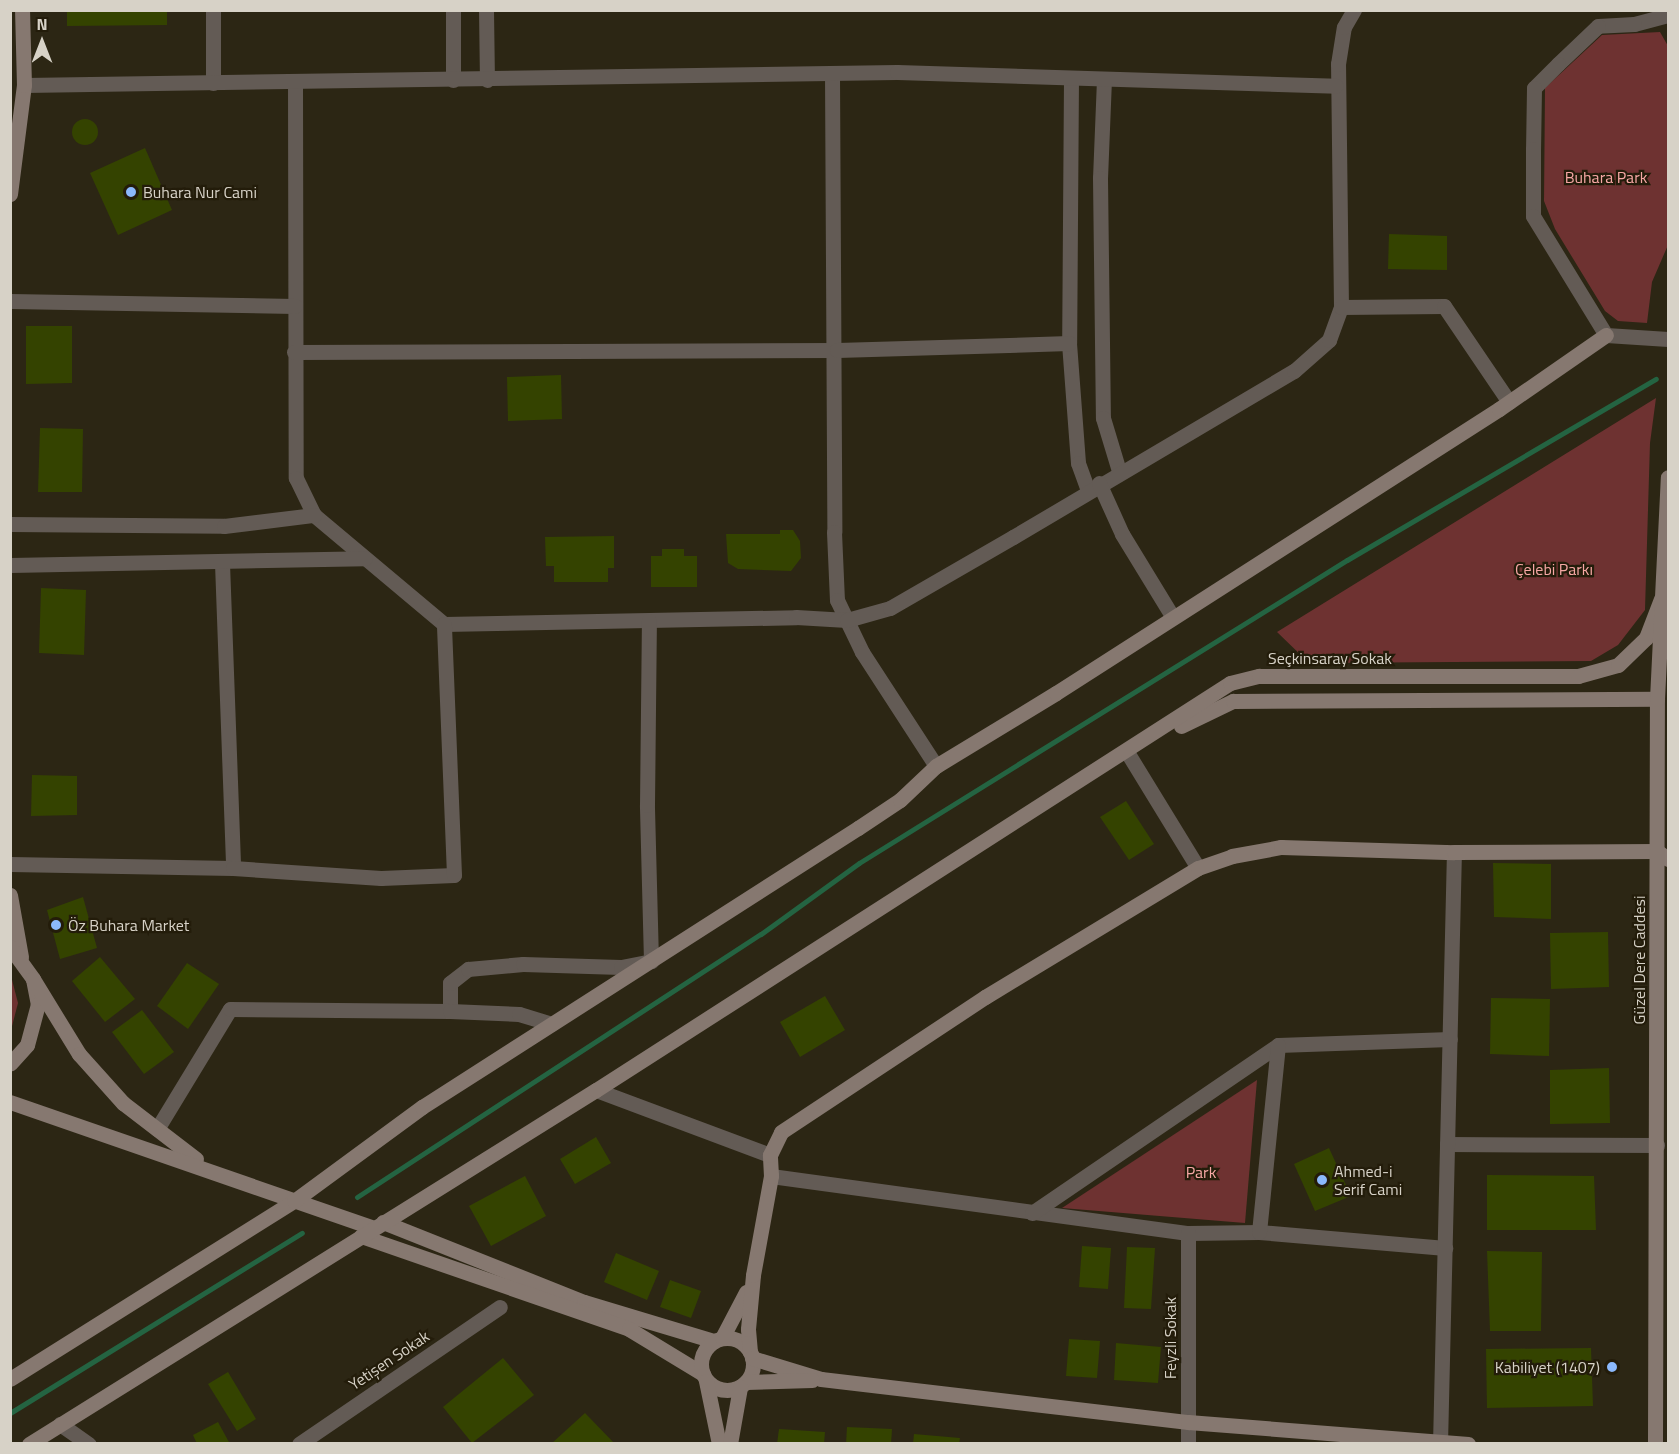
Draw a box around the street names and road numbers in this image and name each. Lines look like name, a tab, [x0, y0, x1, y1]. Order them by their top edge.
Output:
street label: Seçkinsaray Sokak	[1268, 648, 1392, 668]
street label: Güzel Dere Caddesi	[1629, 896, 1649, 1024]
street label: Feyzli Sokak	[1160, 1297, 1180, 1379]
street label: Yetişen Sokak	[345, 1326, 433, 1394]

